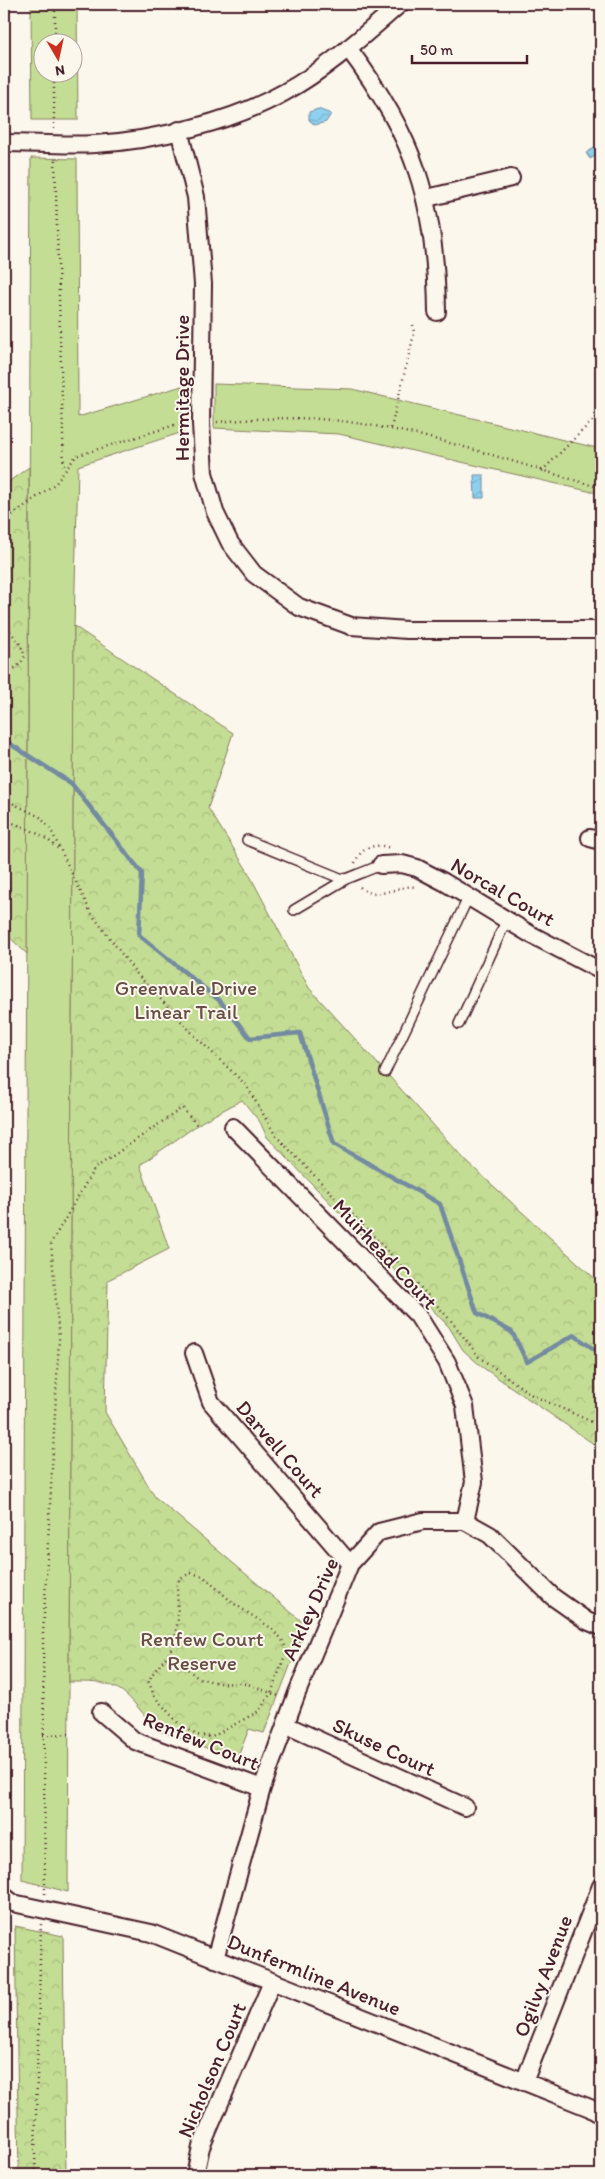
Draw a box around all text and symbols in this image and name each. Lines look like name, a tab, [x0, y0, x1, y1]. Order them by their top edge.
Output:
north arrow	[32, 32, 82, 82]
scale bar	[412, 32, 528, 64]
text: 50 m	[420, 41, 453, 59]
text: N	[54, 61, 66, 79]
street label: Hermitage Drive	[169, 315, 194, 461]
street label: Norcal Court	[447, 852, 560, 931]
park label: Greenvale Drive Linear Trail	[115, 975, 257, 1024]
street label: Muirhead Court	[328, 1193, 443, 1314]
street label: Darvell Court	[231, 1395, 330, 1503]
street label: Arkley Drive	[276, 1553, 343, 1664]
park label: Renfew Court Reserve	[140, 1626, 264, 1675]
street label: Renfew Court	[139, 1706, 263, 1775]
street label: Skuse Court	[329, 1712, 440, 1781]
street label: Ogilvy Avenue	[508, 1911, 577, 2040]
street label: Dunfermline Avenue	[224, 1928, 405, 2021]
street label: Nicholson Court	[172, 1998, 251, 2141]

